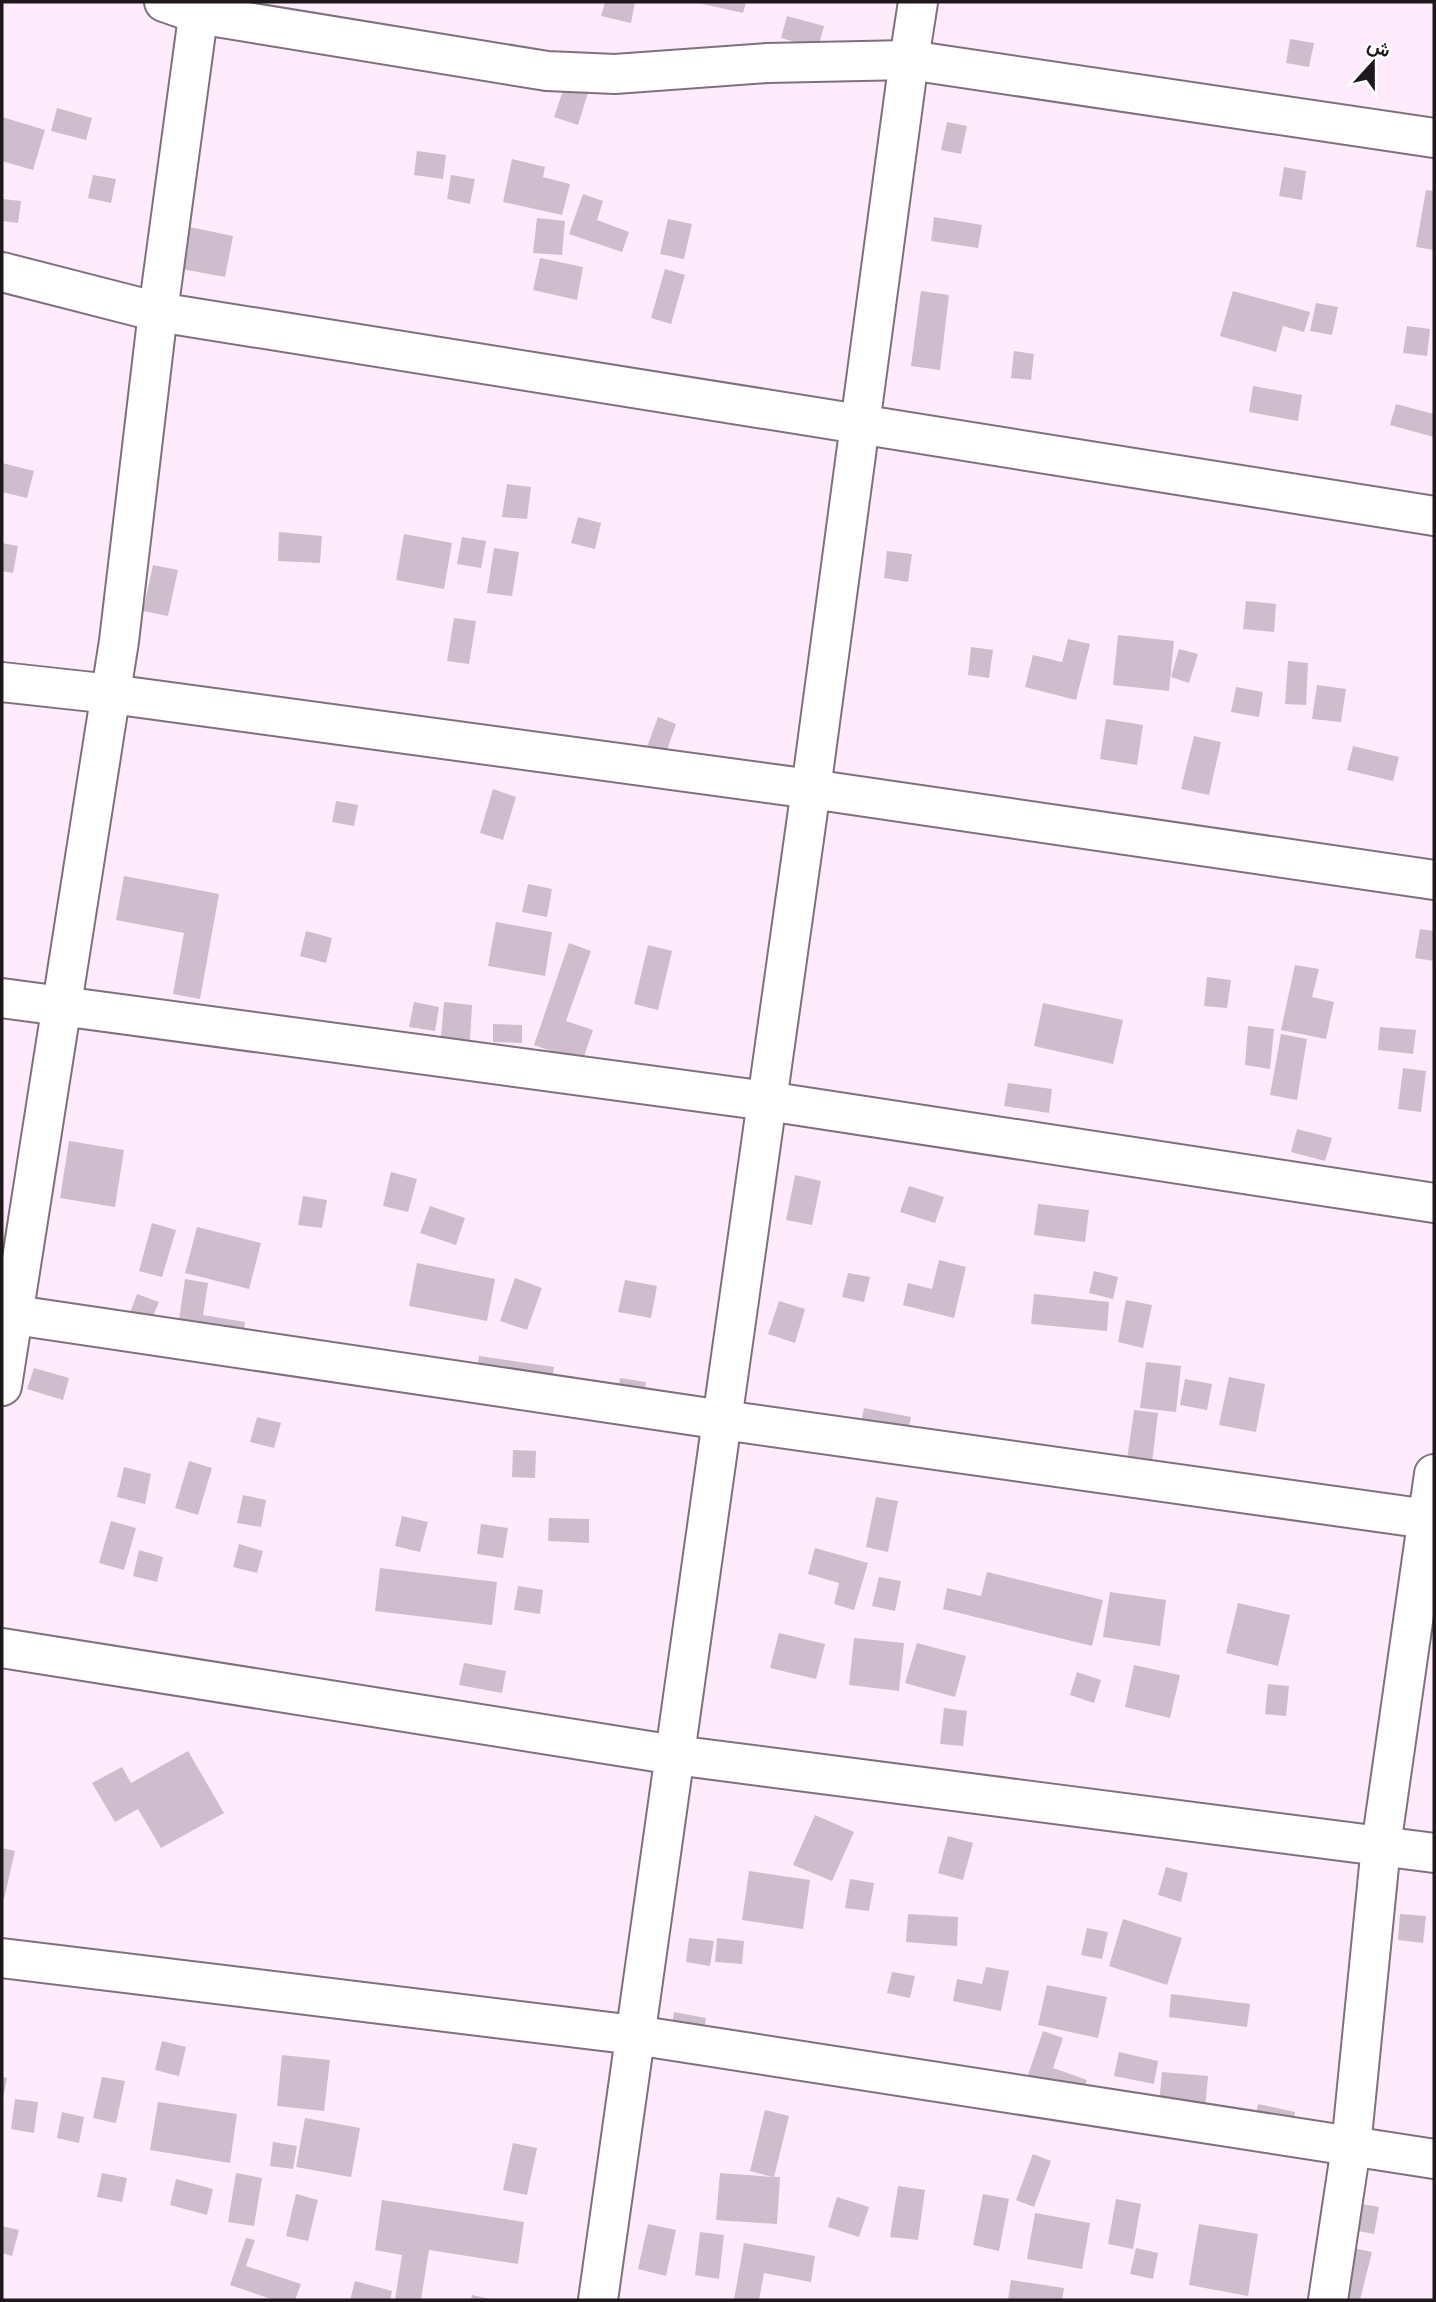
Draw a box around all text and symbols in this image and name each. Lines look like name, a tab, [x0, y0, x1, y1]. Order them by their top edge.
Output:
north arrow	[1338, 28, 1408, 98]
text: ش	[1364, 34, 1393, 62]

